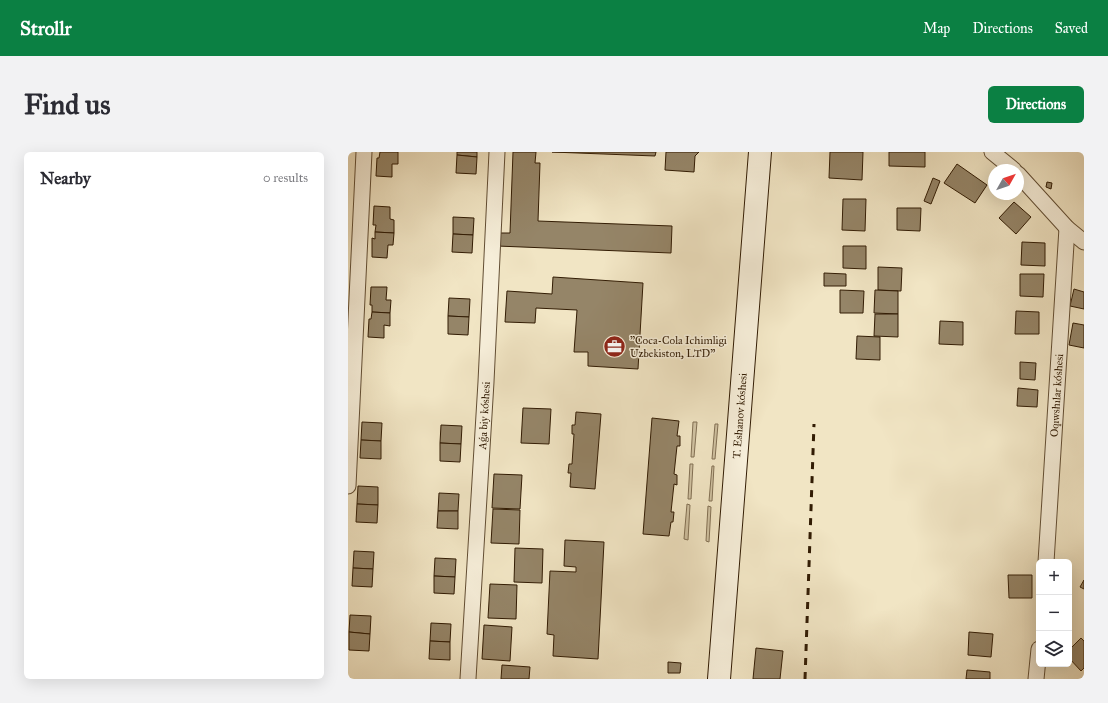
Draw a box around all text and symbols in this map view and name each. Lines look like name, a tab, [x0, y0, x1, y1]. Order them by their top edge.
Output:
text: Strollr	[20, 17, 72, 40]
text: Map	[923, 20, 950, 37]
text: Directions	[972, 20, 1033, 37]
text: Saved	[1055, 20, 1088, 37]
button: Directions	[988, 86, 1084, 123]
text: Find us	[24, 87, 110, 122]
north arrow	[988, 164, 1024, 200]
text: Nearby	[40, 168, 91, 189]
text: 0 results	[263, 170, 308, 186]
office icon: "Coca-Cola Ichimligi Uzbekiston, LTD"	[601, 333, 627, 359]
place label: "Coca-Cola Ichimligi Uzbekiston, LTD"	[630, 334, 727, 360]
street label: Oqıwshılar kóshesi	[1047, 353, 1066, 437]
street label: T. Eshanov kóshesi	[730, 372, 749, 459]
street label: Aǵa biy kóshesi	[475, 381, 493, 451]
map controls	[1036, 559, 1072, 667]
button: +	[1036, 559, 1072, 595]
button: −	[1036, 595, 1072, 631]
button: layers	[1036, 631, 1072, 667]

